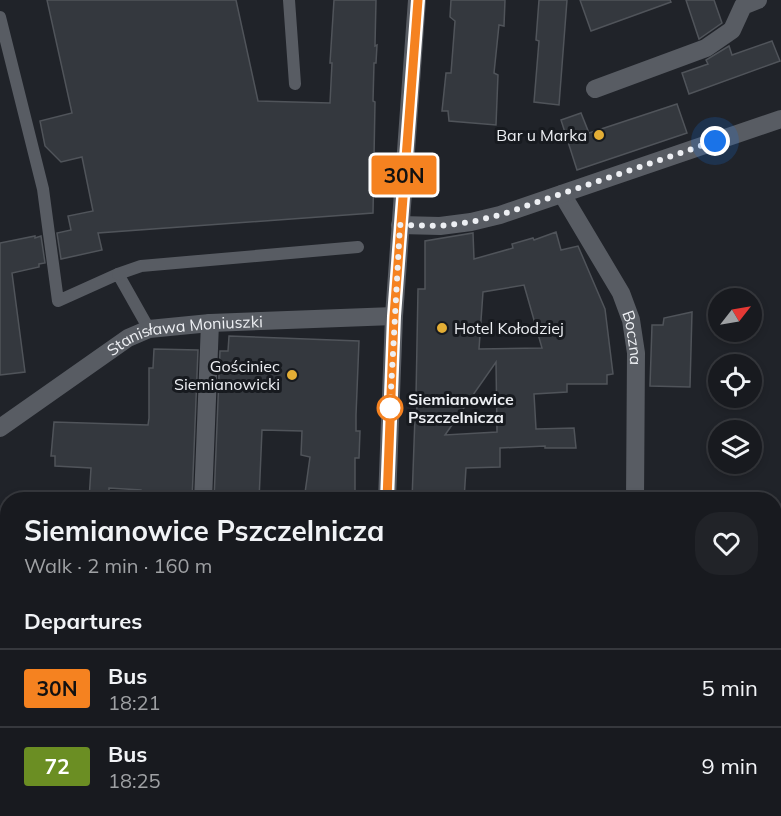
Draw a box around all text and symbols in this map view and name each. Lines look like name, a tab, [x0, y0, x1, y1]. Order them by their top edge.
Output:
place label: Bar u Marka	[496, 125, 587, 145]
your location	[700, 126, 730, 156]
marker: Bar u Marka	[592, 128, 606, 142]
line badge: 30N	[370, 156, 438, 195]
text: 30N	[383, 162, 425, 188]
north arrow	[708, 288, 762, 342]
map controls	[708, 288, 762, 474]
street label: Boczna	[618, 307, 646, 365]
street label: Stanisława Moniuszki	[103, 311, 263, 360]
place label: Hotel Kołodziej	[454, 318, 564, 338]
marker: Hotel Kołodziej	[435, 321, 449, 335]
button: locate	[708, 354, 762, 408]
place label: Gościniec Siemianowicki	[174, 356, 280, 394]
marker: Gościniec Siemianowicki	[285, 368, 299, 382]
place label: Siemianowice Pszczelnicza	[408, 389, 514, 427]
marker: Siemianowice Pszczelnicza	[377, 395, 403, 421]
button: layers	[708, 420, 762, 474]
button: heart	[695, 512, 758, 575]
text: Siemianowice Pszczelnicza	[24, 513, 384, 548]
text: Walk · 2 min · 160 m	[24, 553, 212, 578]
text: Departures	[24, 607, 142, 635]
text: Bus	[108, 662, 147, 690]
text: 5 min	[702, 674, 758, 702]
text: 30N	[36, 675, 78, 701]
text: 18:21	[108, 690, 161, 715]
text: Bus	[108, 740, 147, 768]
text: 9 min	[702, 752, 758, 780]
text: 72	[44, 753, 70, 779]
text: 18:25	[108, 768, 161, 793]

